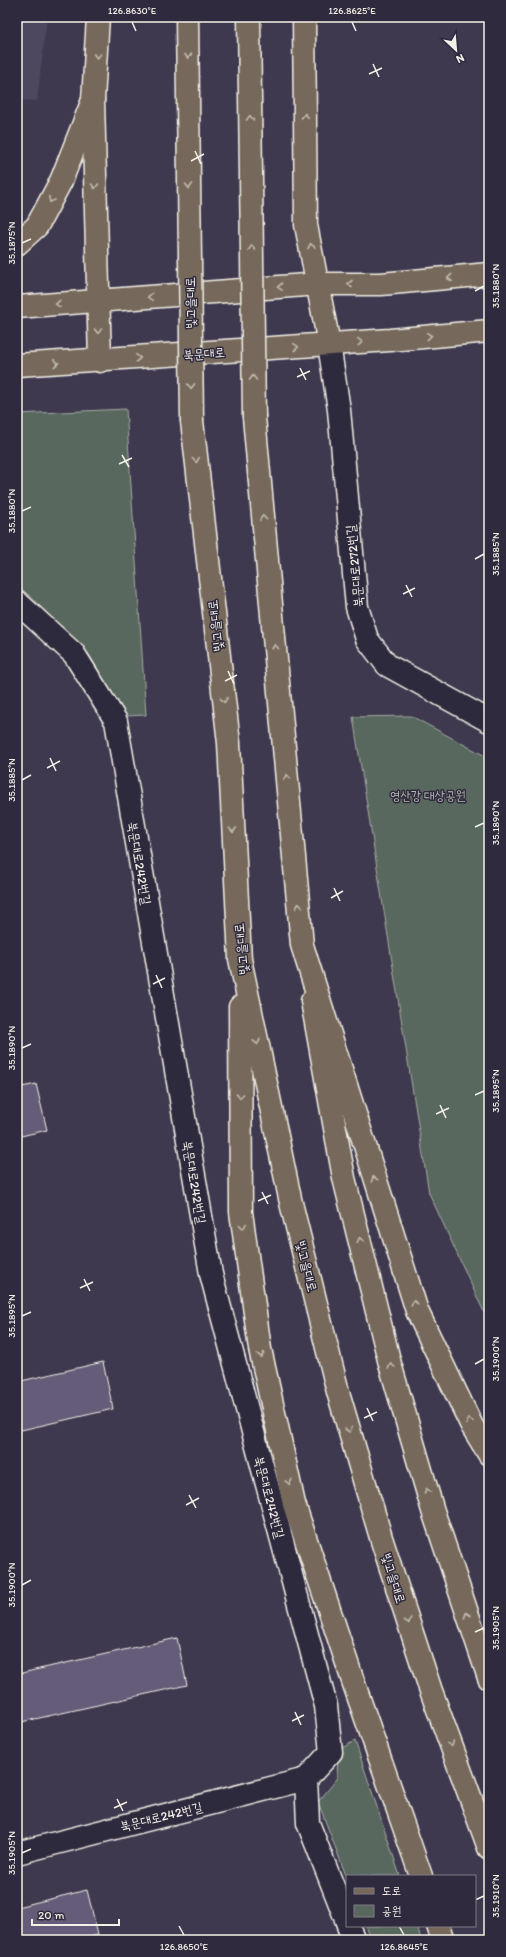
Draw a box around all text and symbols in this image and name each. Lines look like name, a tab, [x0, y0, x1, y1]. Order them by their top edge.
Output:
text: 126.8630°E	[108, 4, 157, 17]
text: 126.8625°E	[328, 4, 376, 17]
north arrow	[436, 30, 476, 70]
text: N	[454, 51, 466, 66]
one-way arrow	[92, 53, 101, 59]
one-way arrow	[184, 53, 192, 59]
one-way arrow	[301, 113, 309, 119]
one-way arrow	[246, 115, 254, 121]
one-way arrow	[91, 183, 99, 189]
one-way arrow	[185, 183, 193, 189]
one-way arrow	[48, 196, 56, 203]
text: 35.1875°N	[5, 221, 18, 265]
one-way arrow	[307, 243, 315, 249]
one-way arrow	[248, 245, 256, 251]
text: 35.1880°N	[489, 263, 502, 308]
one-way arrow	[447, 273, 453, 282]
street label: 빛고을대로	[183, 277, 198, 329]
one-way arrow	[347, 280, 353, 288]
one-way arrow	[277, 283, 283, 292]
one-way arrow	[147, 293, 153, 302]
one-way arrow	[55, 300, 61, 308]
one-way arrow	[94, 328, 103, 334]
one-way arrow	[426, 332, 432, 341]
one-way arrow	[356, 337, 363, 346]
one-way arrow	[293, 342, 299, 351]
street label: 북문대로	[183, 345, 225, 362]
one-way arrow	[135, 354, 142, 363]
one-way arrow	[53, 359, 59, 368]
one-way arrow	[249, 375, 257, 381]
one-way arrow	[187, 383, 195, 389]
one-way arrow	[191, 457, 200, 463]
text: 35.1880°N	[5, 488, 18, 533]
one-way arrow	[259, 515, 268, 521]
street label: 북문대로272번길	[343, 524, 366, 608]
text: 35.1885°N	[489, 532, 502, 576]
street label: 빛고을대로	[205, 599, 226, 653]
one-way arrow	[271, 644, 280, 651]
one-way arrow	[219, 697, 228, 703]
text: 35.1885°N	[5, 758, 18, 802]
one-way arrow	[282, 774, 291, 780]
park label: 영산강 대상공원	[390, 788, 466, 803]
text: 35.1890°N	[489, 801, 502, 845]
street label: 북문대로242번길	[125, 820, 154, 906]
one-way arrow	[229, 827, 238, 833]
one-way arrow	[294, 903, 303, 909]
street label: 빛고을대로	[231, 922, 252, 976]
text: 35.1890°N	[5, 1026, 18, 1070]
one-way arrow	[253, 1039, 261, 1045]
text: 35.1895°N	[489, 1069, 502, 1113]
one-way arrow	[236, 1093, 244, 1099]
street label: 북문대로242번길	[180, 1139, 209, 1225]
one-way arrow	[370, 1176, 379, 1183]
one-way arrow	[238, 1223, 247, 1229]
one-way arrow	[356, 1237, 364, 1244]
street label: 빛고을대로	[293, 1239, 320, 1293]
text: 35.1895°N	[5, 1294, 18, 1338]
one-way arrow	[410, 1300, 419, 1307]
text: 35.1900°N	[489, 1336, 502, 1382]
one-way arrow	[257, 1352, 265, 1358]
one-way arrow	[387, 1363, 396, 1370]
one-way arrow	[466, 1417, 474, 1425]
one-way arrow	[344, 1426, 353, 1433]
street label: 북문대로242번길	[251, 1454, 288, 1540]
one-way arrow	[285, 1479, 293, 1485]
one-way arrow	[423, 1488, 432, 1495]
street label: 빛고을대로	[378, 1551, 409, 1605]
text: 35.1900°N	[5, 1562, 18, 1608]
text: 35.1905°N	[489, 1606, 502, 1650]
one-way arrow	[463, 1612, 472, 1619]
one-way arrow	[404, 1617, 412, 1624]
one-way arrow	[446, 1740, 454, 1747]
street label: 북문대로242번길	[118, 1799, 204, 1834]
text: 35.1905°N	[5, 1831, 18, 1875]
text: 35.1910°N	[489, 1874, 502, 1918]
legend	[346, 1875, 476, 1927]
text: 도로	[382, 1884, 401, 1898]
scale bar	[32, 1901, 119, 1927]
text: 공원	[382, 1904, 401, 1918]
text: 20 m	[38, 1908, 65, 1922]
text: 126.8650°E	[160, 1940, 209, 1953]
text: 126.8645°E	[380, 1940, 429, 1953]

